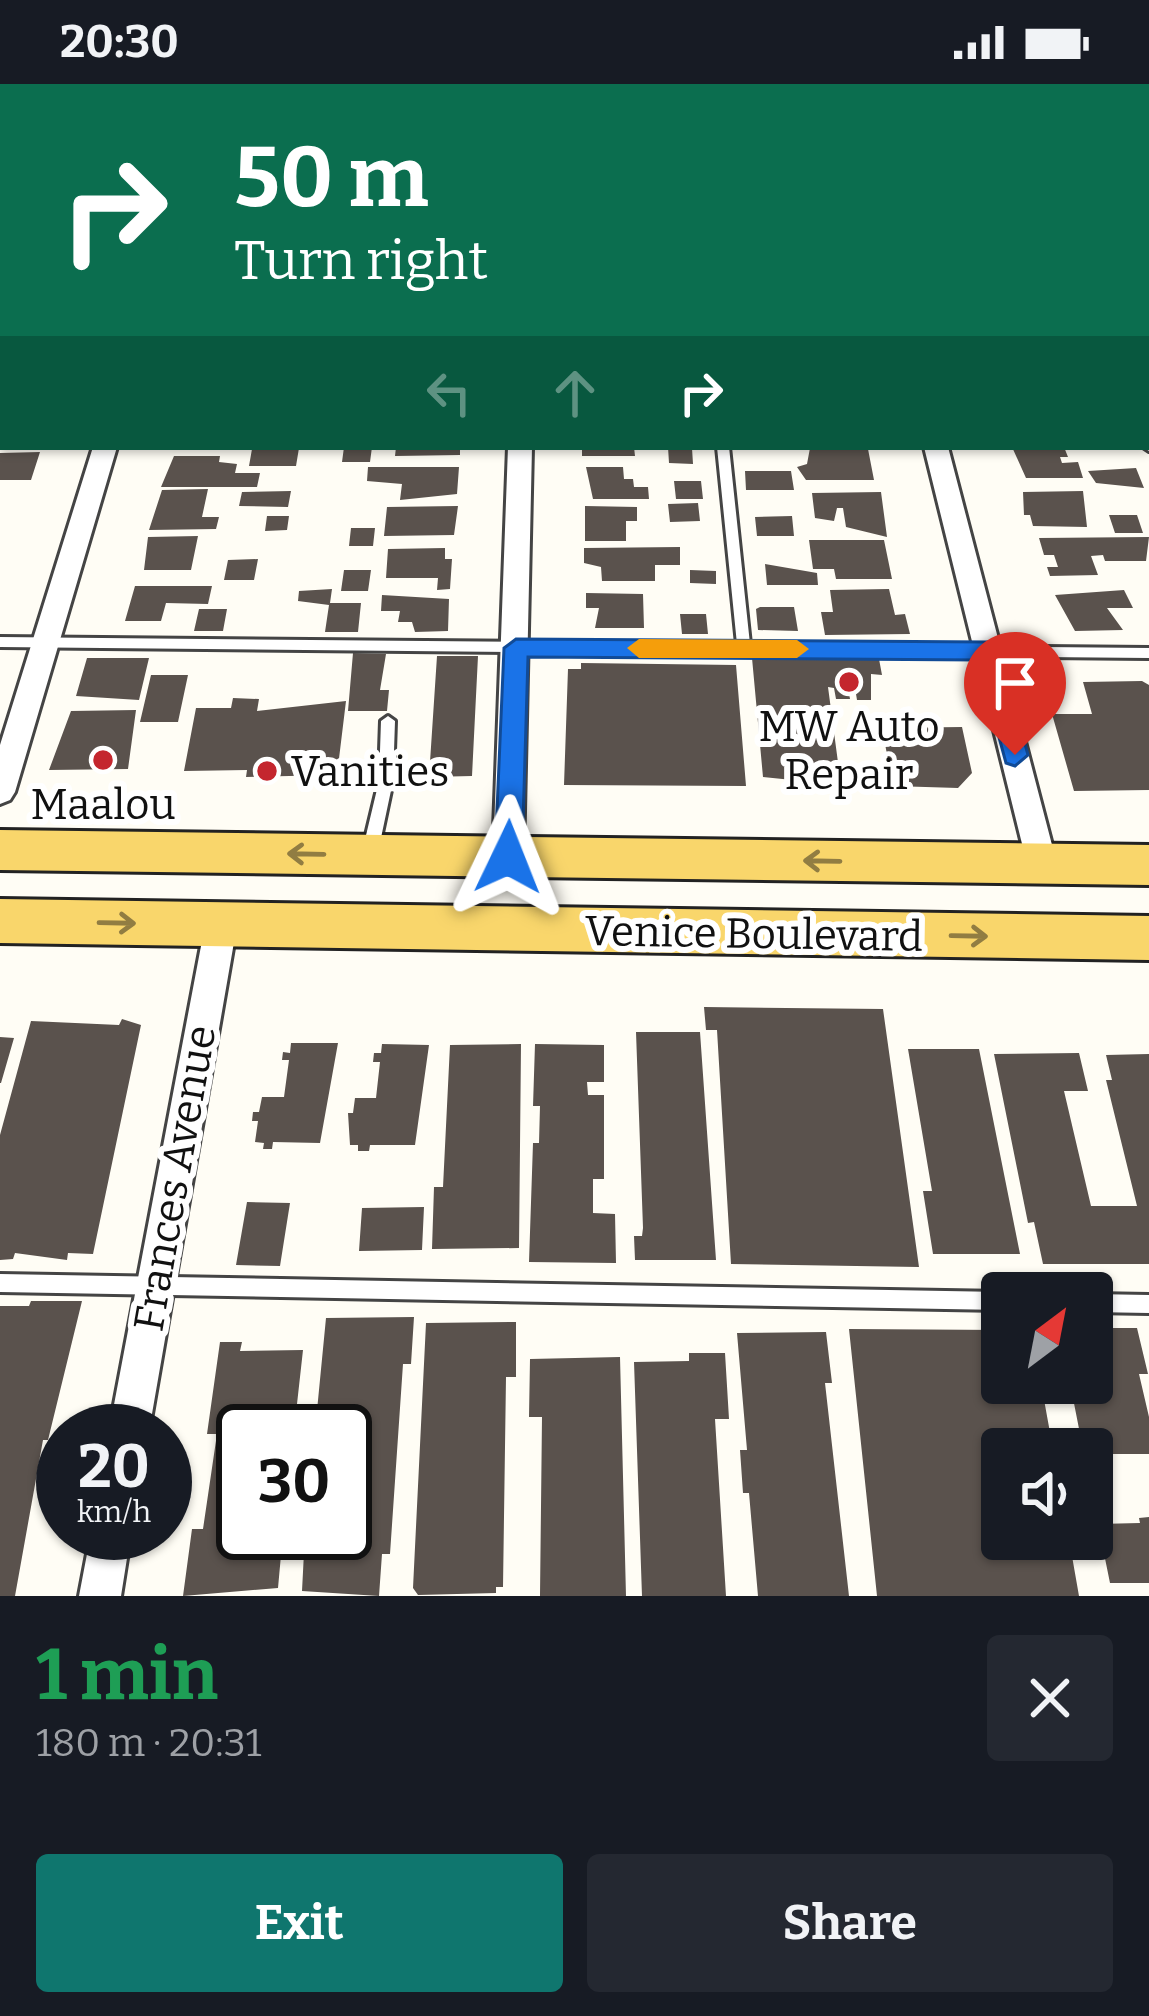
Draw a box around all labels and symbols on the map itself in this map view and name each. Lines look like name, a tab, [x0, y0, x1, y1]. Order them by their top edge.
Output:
pin	[964, 632, 1066, 755]
marker: MW Auto Repair	[836, 669, 862, 695]
place label: MW Auto Repair	[758, 702, 940, 800]
marker: Maalou	[90, 747, 116, 773]
place label: Vanities	[291, 747, 449, 797]
marker: Vanities	[254, 758, 280, 784]
place label: Maalou	[31, 780, 175, 830]
position arrow	[445, 794, 571, 920]
one-way arrow	[287, 843, 326, 866]
one-way arrow	[803, 850, 842, 872]
street label: Venice Boulevard	[585, 906, 923, 962]
one-way arrow	[97, 912, 136, 935]
one-way arrow	[949, 924, 988, 947]
street label: Frances Avenue	[123, 1021, 226, 1335]
north arrow	[981, 1272, 1113, 1404]
speed limit sign: 30	[216, 1404, 372, 1560]

